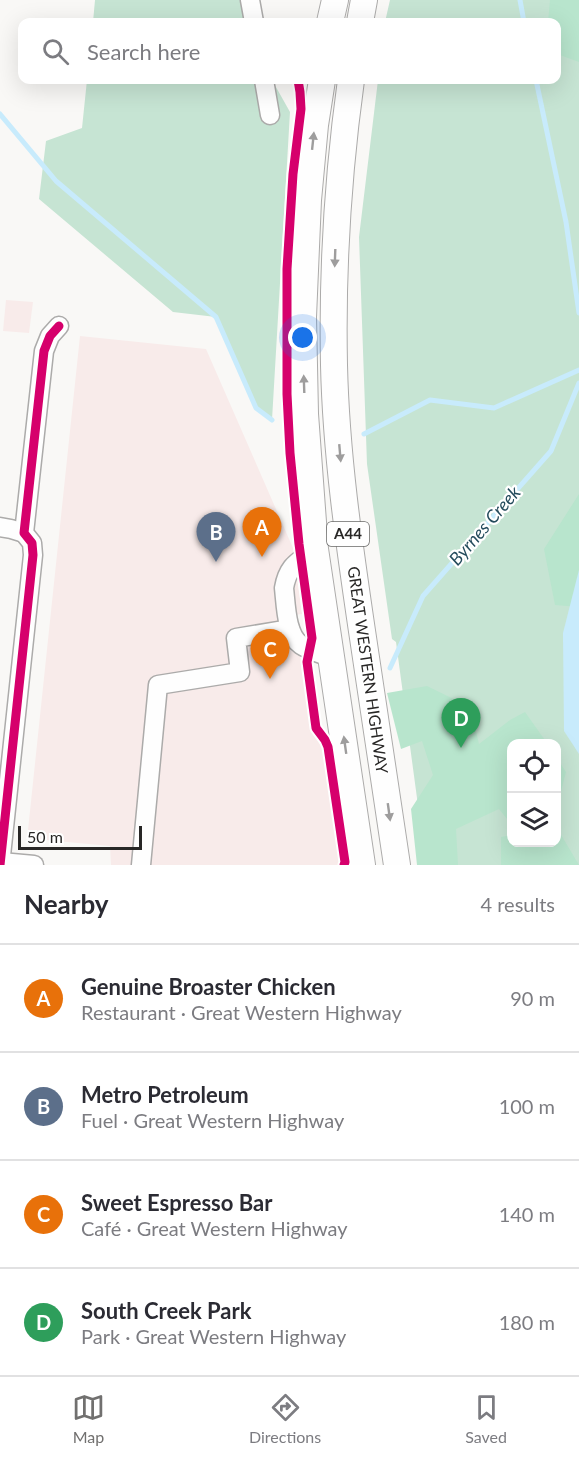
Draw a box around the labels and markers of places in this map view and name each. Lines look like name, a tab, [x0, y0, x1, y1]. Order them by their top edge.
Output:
pin: A	[242, 508, 282, 557]
pin: B	[196, 512, 236, 562]
pin: C	[250, 630, 290, 679]
pin: D	[442, 698, 480, 748]

